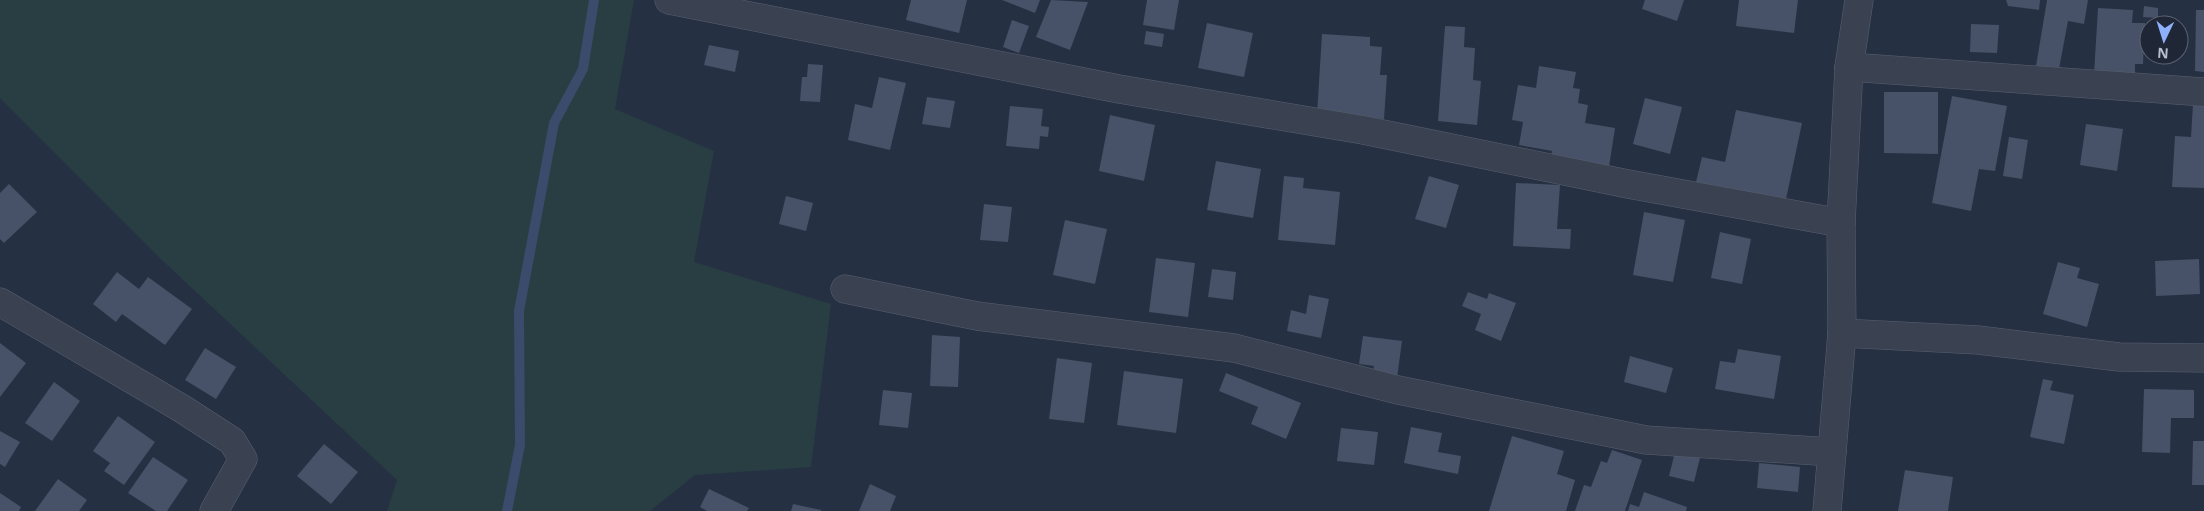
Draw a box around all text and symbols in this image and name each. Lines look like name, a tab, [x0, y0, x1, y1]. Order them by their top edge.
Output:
north arrow	[2139, 15, 2189, 65]
text: N	[2157, 44, 2169, 63]

